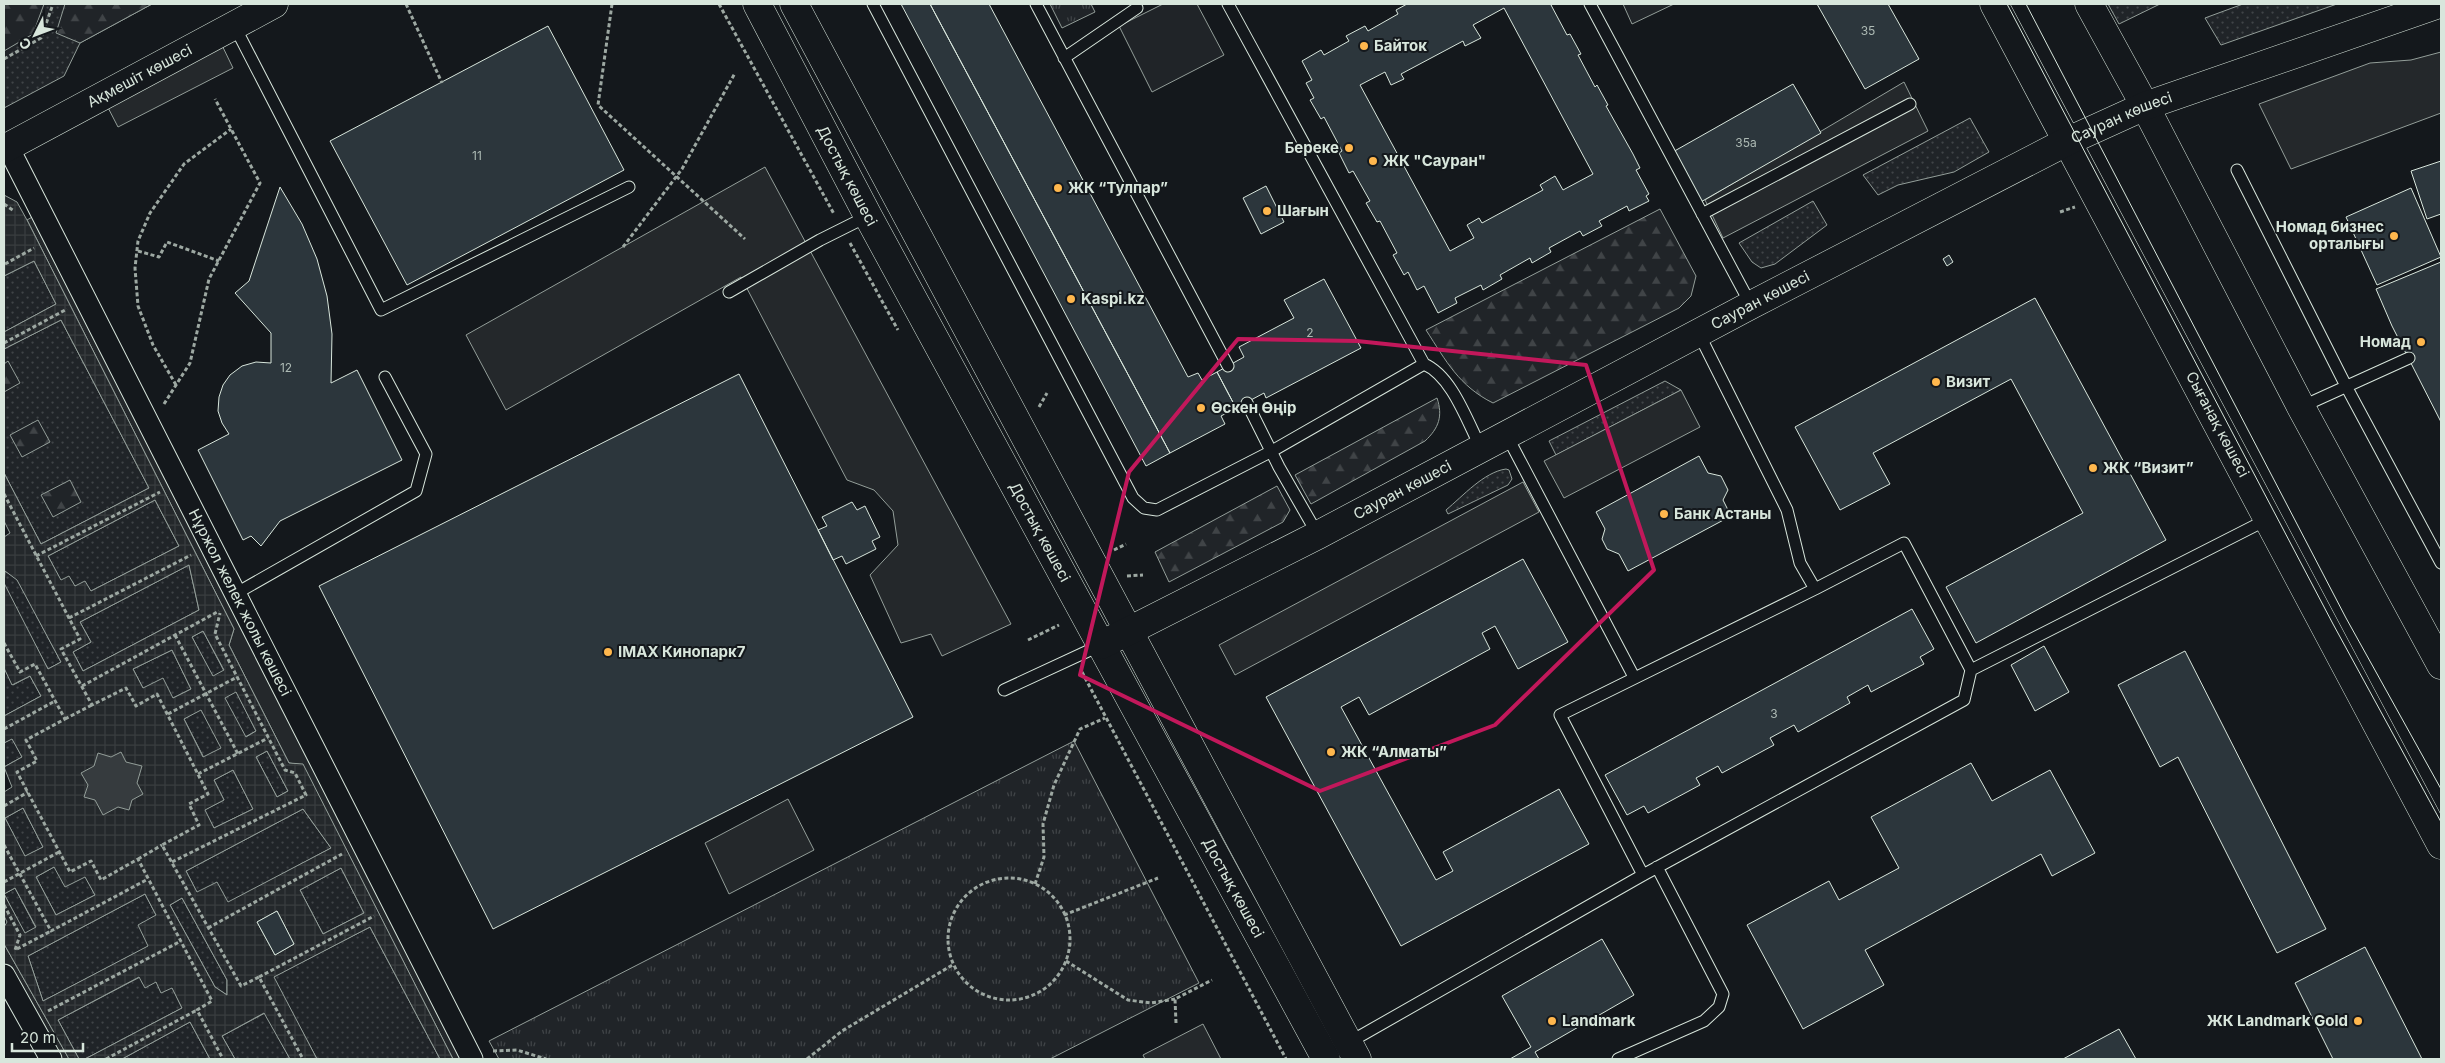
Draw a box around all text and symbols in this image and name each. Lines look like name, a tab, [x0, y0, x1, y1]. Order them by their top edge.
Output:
north arrow	[10, 10, 60, 60]
house number: 35	[1861, 23, 1875, 38]
text: С	[15, 34, 35, 54]
place label: Байток	[1374, 36, 1427, 55]
street label: Ақмешіт көшесі	[84, 40, 195, 112]
marker: Байток	[1358, 40, 1370, 52]
street label: Сауран көшесі	[2068, 87, 2175, 147]
street label: Достық көшесі	[813, 122, 882, 229]
house number: 35а	[1735, 135, 1757, 150]
place label: Береке	[1285, 138, 1339, 157]
marker: Береке	[1343, 142, 1355, 154]
house number: 11	[472, 148, 482, 163]
place label: ЖК "Сауран"	[1383, 151, 1486, 170]
marker: ЖК "Сауран"	[1367, 155, 1379, 167]
place label: ЖК “Тулпар”	[1068, 178, 1168, 197]
marker: ЖК “Тулпар”	[1052, 182, 1064, 194]
place label: Шағын	[1277, 201, 1329, 220]
marker: Шағын	[1261, 205, 1273, 217]
place label: Номад бизнес орталығы	[2276, 217, 2384, 253]
marker: Номад бизнес орталығы	[2388, 230, 2400, 242]
street label: Сауран көшесі	[1708, 266, 1813, 334]
place label: Kaspi.kz	[1081, 289, 1145, 308]
marker: Kaspi.kz	[1065, 293, 1077, 305]
house number: 2	[1306, 325, 1314, 340]
place label: Номад	[2360, 332, 2411, 351]
marker: Номад	[2415, 336, 2427, 348]
house number: 12	[280, 360, 292, 375]
street label: Сығанақ көшесі	[2182, 368, 2254, 480]
place label: Визит	[1946, 372, 1990, 391]
marker: Визит	[1930, 376, 1942, 388]
place label: Өскен Өңір	[1211, 398, 1296, 417]
marker: Өскен Өңір	[1195, 402, 1207, 414]
street label: Сауран көшесі	[1350, 456, 1455, 524]
place label: ЖК “Визит”	[2103, 458, 2194, 477]
marker: ЖК “Визит”	[2087, 462, 2099, 474]
street label: Достық көшесі	[1005, 479, 1075, 585]
place label: Банк Астаны	[1674, 504, 1771, 523]
street label: Нұржол желек жолы көшесі	[185, 505, 296, 699]
marker: Банк Астаны	[1658, 508, 1670, 520]
place label: IMAX Кинопарк7	[618, 642, 746, 661]
marker: IMAX Кинопарк7	[602, 646, 614, 658]
house number: 3	[1770, 706, 1778, 721]
place label: ЖК “Алматы”	[1341, 742, 1447, 761]
marker: ЖК “Алматы”	[1325, 746, 1337, 758]
street label: Достық көшесі	[1199, 834, 1268, 941]
place label: Landmark	[1562, 1011, 1636, 1030]
place label: ЖК Landmark Gold	[2207, 1011, 2348, 1030]
marker: Landmark	[1546, 1015, 1558, 1027]
marker: ЖК Landmark Gold	[2352, 1015, 2364, 1027]
scale bar	[12, 1020, 84, 1052]
text: 20 m	[20, 1028, 56, 1047]

